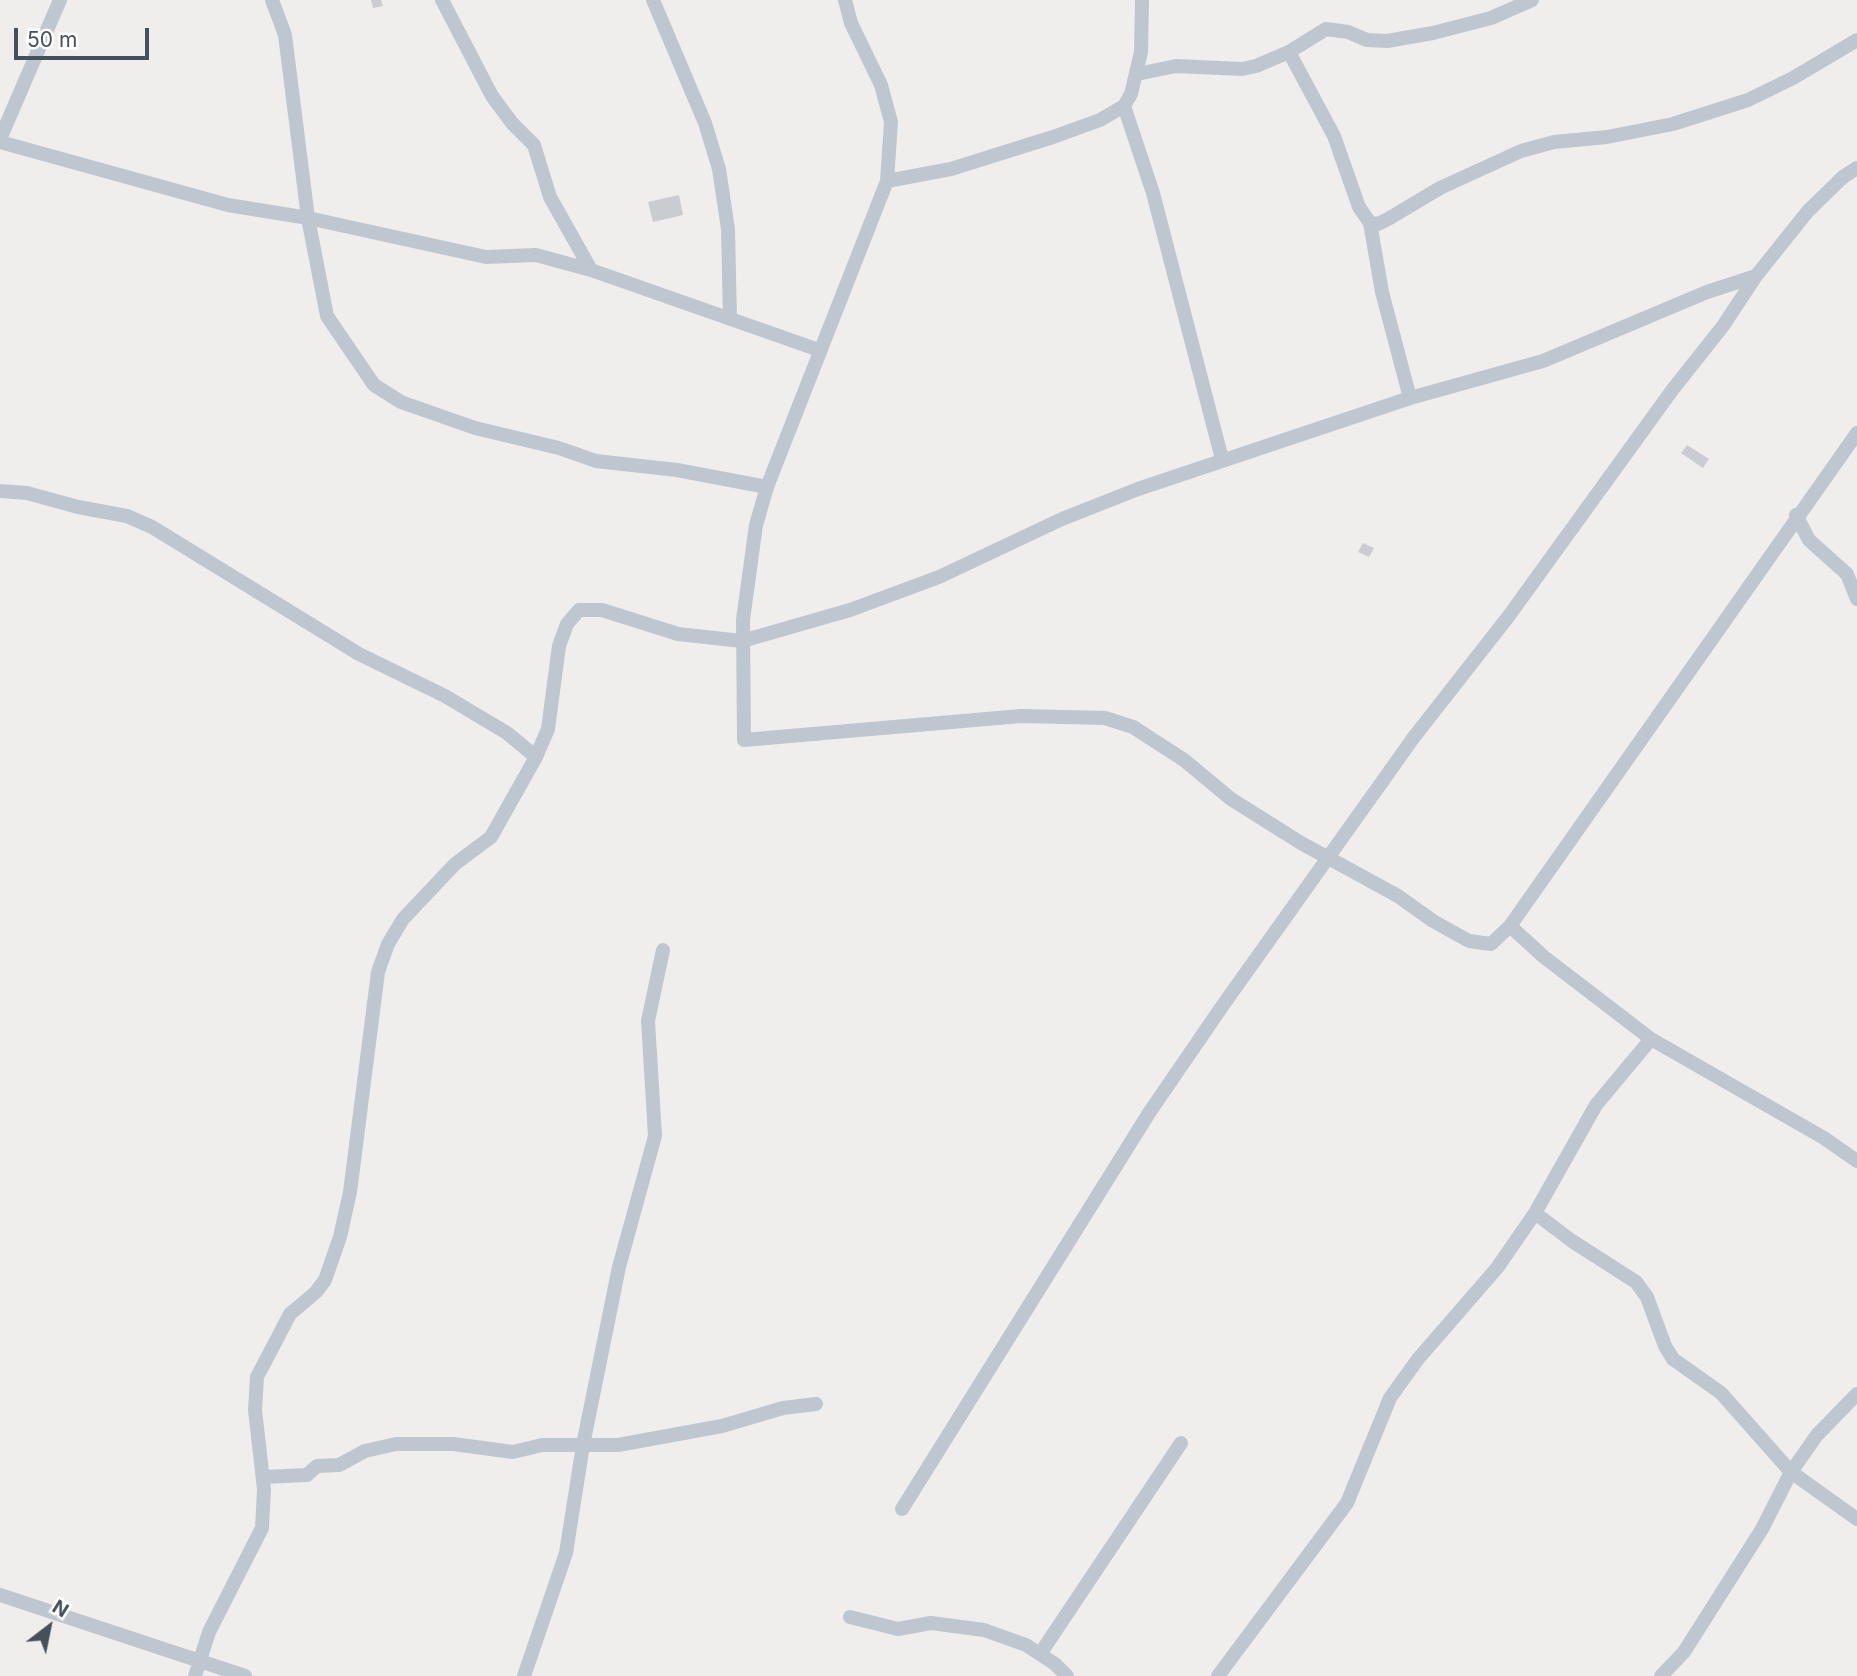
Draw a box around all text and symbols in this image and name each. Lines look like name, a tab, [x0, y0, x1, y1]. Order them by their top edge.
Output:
scale bar	[18, 14, 152, 58]
text: 50 m	[27, 27, 77, 52]
north arrow	[14, 1592, 84, 1662]
text: N	[48, 1595, 73, 1622]

